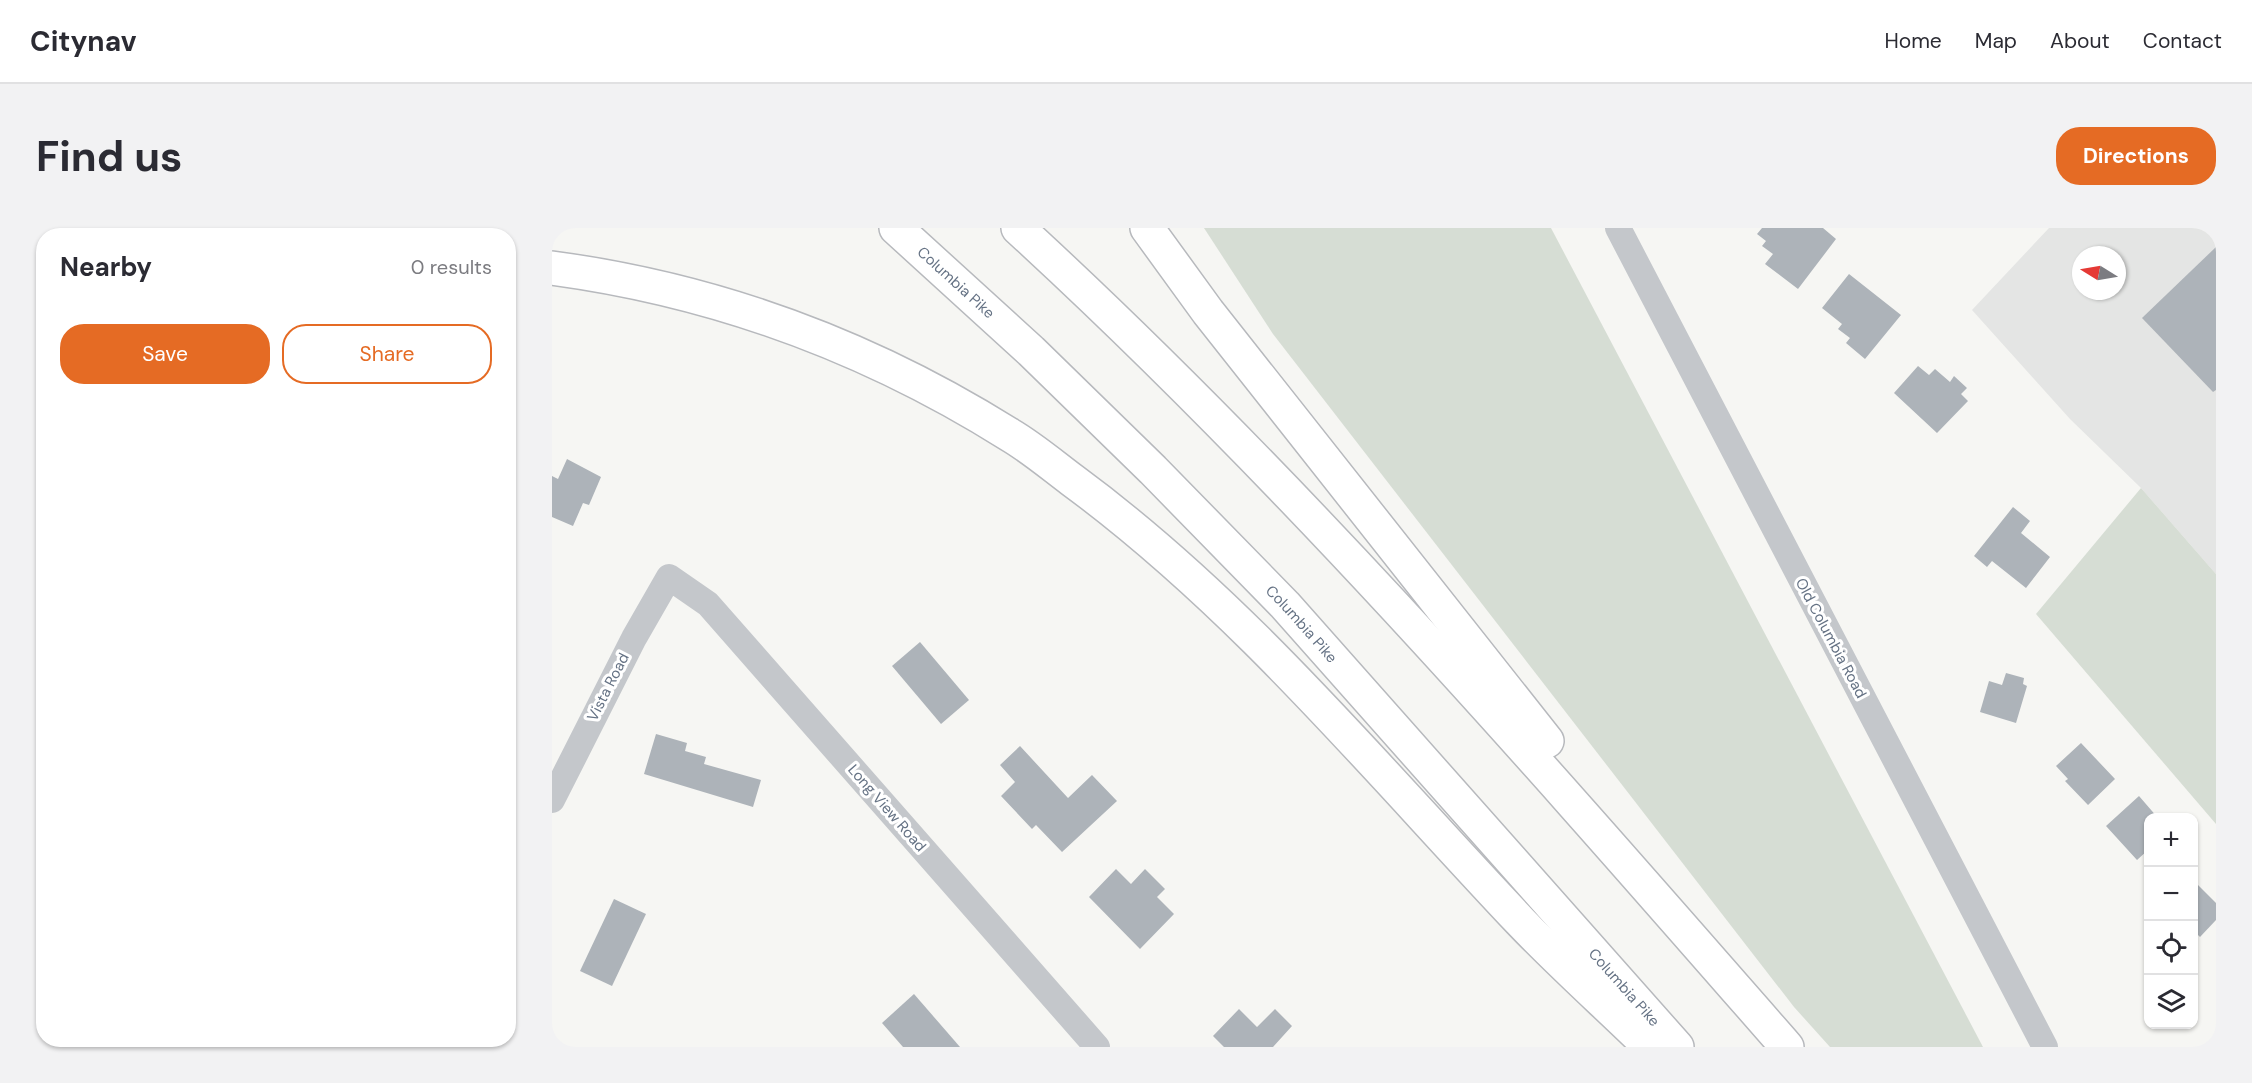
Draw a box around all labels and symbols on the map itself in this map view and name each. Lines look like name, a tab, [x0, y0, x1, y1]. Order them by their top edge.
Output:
street label: Columbia Pike	[913, 242, 999, 323]
north arrow	[2072, 246, 2126, 300]
street label: Old Columbia Road	[1791, 574, 1871, 702]
street label: Columbia Pike	[1261, 581, 1342, 667]
street label: Vista Road	[582, 650, 634, 724]
street label: Long View Road	[843, 760, 931, 856]
street label: Columbia Pike	[1584, 944, 1664, 1031]

